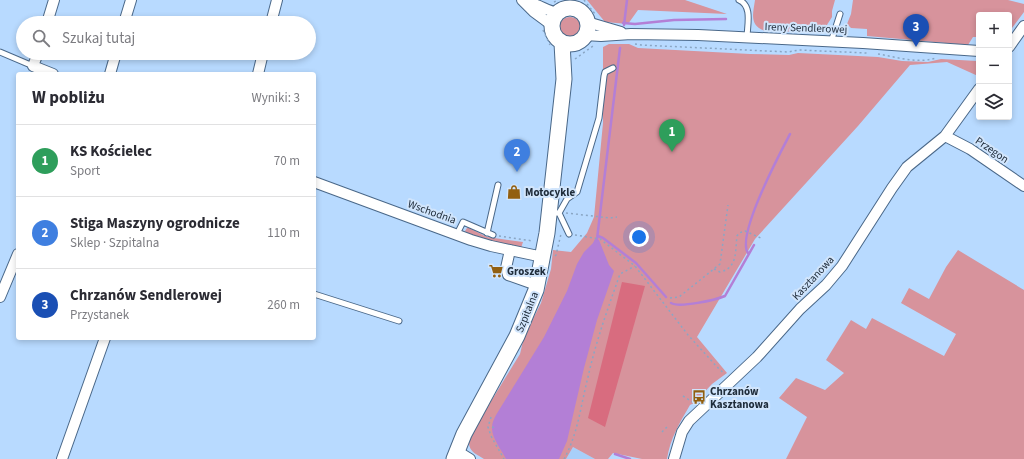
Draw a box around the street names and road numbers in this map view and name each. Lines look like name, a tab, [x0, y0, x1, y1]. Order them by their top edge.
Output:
street label: Ireny Sendlerowej	[764, 19, 848, 37]
street label: Przegon	[972, 133, 1012, 167]
street label: Wschodnia	[406, 196, 458, 228]
street label: Kasztanowa	[789, 253, 837, 303]
street label: Szpitalna	[512, 289, 542, 335]

